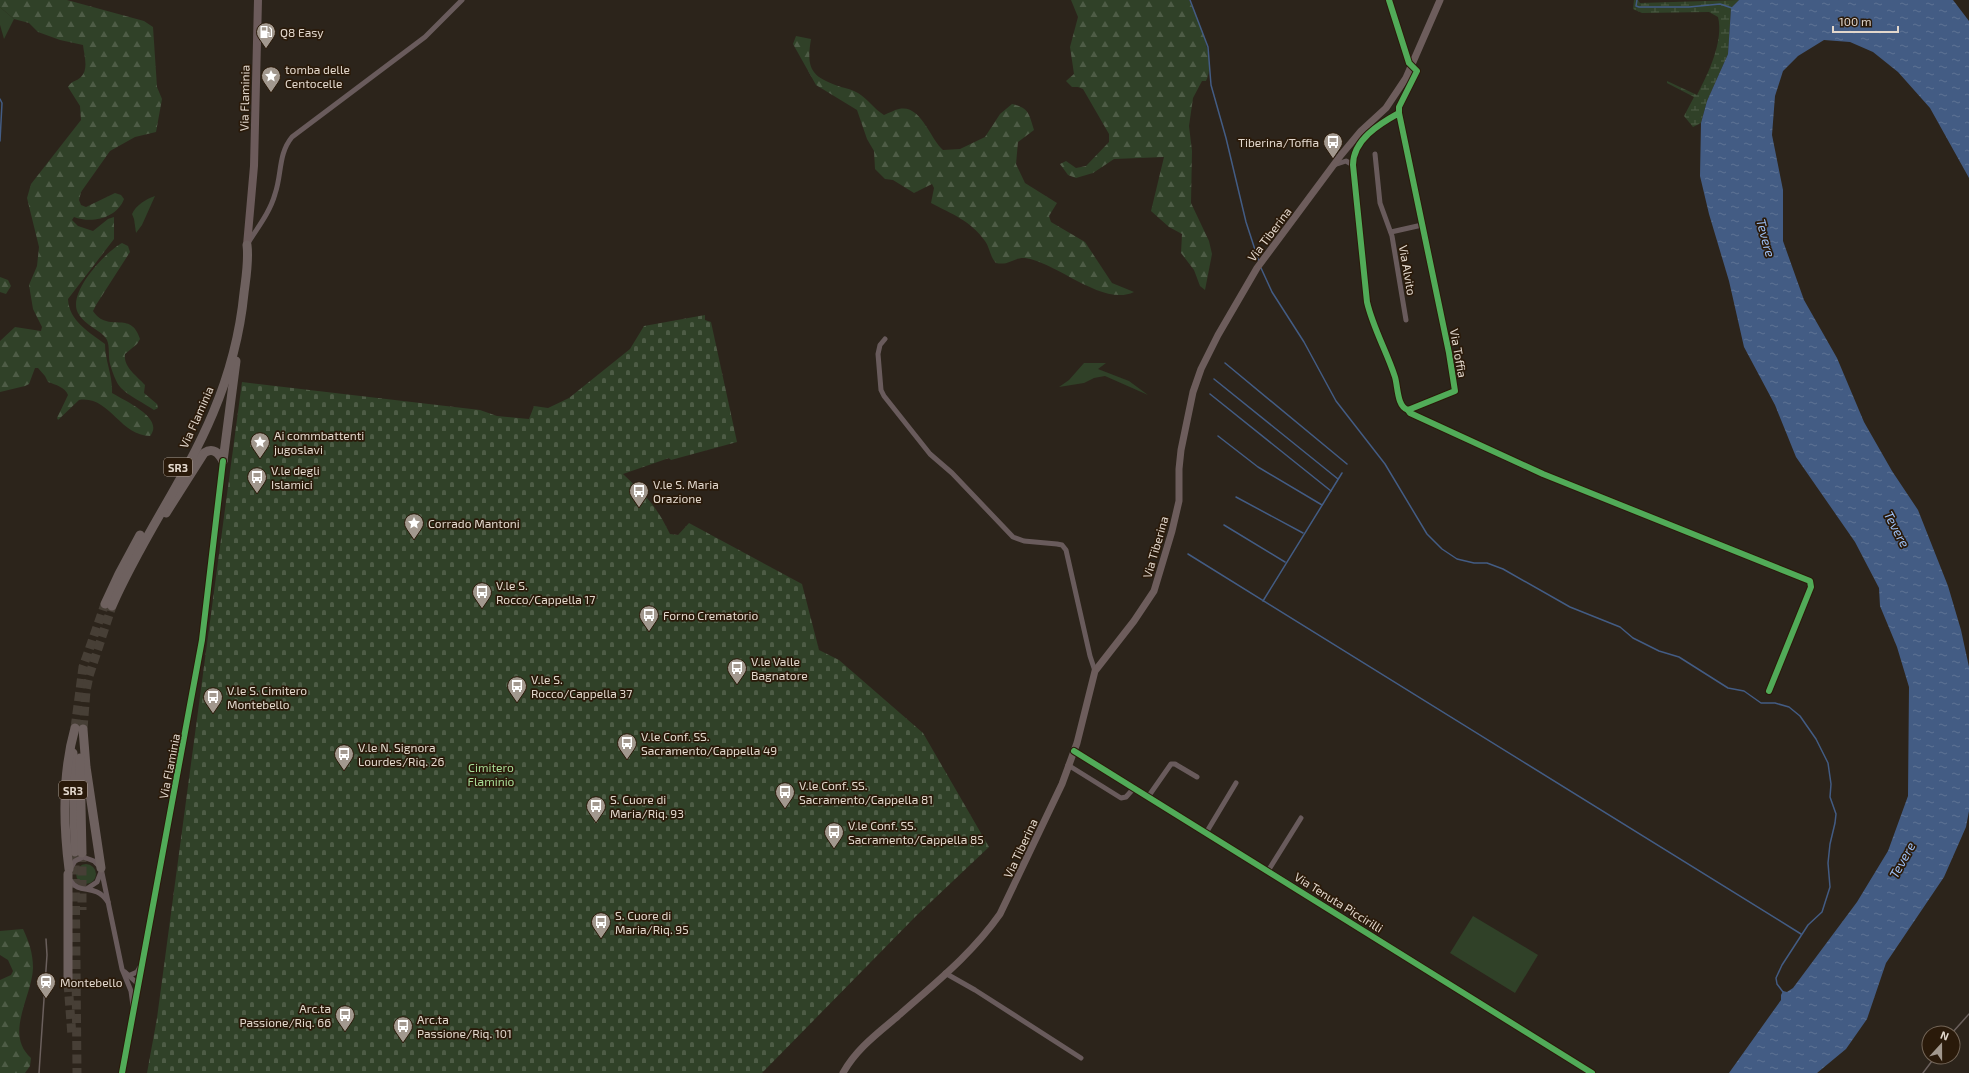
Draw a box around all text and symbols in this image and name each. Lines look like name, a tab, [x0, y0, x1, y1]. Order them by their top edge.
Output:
scale bar	[1833, 8, 1898, 34]
text: 100 m	[1839, 14, 1871, 28]
fuel station icon: Q8 Easy	[255, 21, 277, 49]
place label: Q8 Easy	[280, 25, 324, 40]
place label: tomba delle Centocelle	[285, 62, 350, 90]
street label: Via Flaminia	[236, 65, 252, 131]
place icon: tomba delle Centocelle	[260, 65, 282, 93]
bus stop icon: Tiberina/Toffia	[1322, 131, 1344, 159]
place label: Tiberina/Toffia	[1238, 135, 1319, 149]
street label: Via Tiberina	[1244, 204, 1294, 264]
water label: Tevere	[1753, 217, 1779, 259]
street label: Via Alvito	[1397, 244, 1419, 296]
street label: Via Toffia	[1448, 327, 1470, 379]
street label: Via Flaminia	[176, 384, 216, 450]
place label: Ai commbattenti jugoslavi	[274, 428, 364, 457]
place icon: Ai commbattenti jugoslavi	[249, 431, 271, 459]
road number: SR3	[164, 458, 192, 476]
place label: V.le degli Islamici	[271, 463, 320, 491]
bus stop icon: V.le degli Islamici	[246, 466, 268, 494]
place label: V.le S. Maria Orazione	[653, 477, 719, 505]
bus stop icon: V.le S. Maria Orazione	[628, 480, 650, 508]
water label: Tevere	[1881, 508, 1913, 550]
place icon: Corrado Mantoni	[403, 512, 425, 540]
street label: Via Tiberina	[1139, 514, 1171, 580]
place label: Corrado Mantoni	[428, 516, 520, 530]
place label: V.le S. Rocco/Cappella 17	[496, 578, 595, 606]
bus stop icon: V.le S. Rocco/Cappella 17	[471, 581, 493, 609]
bus stop icon: Forno Crematorio	[638, 604, 660, 632]
place label: Forno Crematorio	[663, 608, 759, 622]
place label: V.le Valle Bagnatore	[751, 654, 808, 682]
bus stop icon: V.le Valle Bagnatore	[726, 657, 748, 685]
place label: V.le S. Rocco/Cappella 37	[531, 672, 632, 700]
bus stop icon: V.le S. Rocco/Cappella 37	[506, 675, 528, 703]
place label: V.le S. Cimitero Montebello	[227, 683, 307, 711]
bus stop icon: V.le S. Cimitero Montebello	[202, 686, 224, 714]
place label: V.le Conf. SS. Sacramento/Cappella 49	[641, 729, 777, 757]
street label: Via Flaminia	[156, 732, 182, 800]
bus stop icon: V.le Conf. SS. Sacramento/Cappella 49	[616, 732, 638, 760]
place label: V.le N. Signora Lourdes/Riq. 26	[358, 740, 445, 768]
bus stop icon: V.le N. Signora Lourdes/Riq. 26	[333, 743, 355, 771]
park label: Cimitero Flaminio	[468, 760, 515, 788]
place label: V.le Conf. SS. Sacramento/Cappella 81	[799, 778, 933, 806]
road number: SR3	[59, 781, 87, 799]
bus stop icon: V.le Conf. SS. Sacramento/Cappella 81	[774, 781, 796, 809]
place label: S. Cuore di Maria/Riq. 93	[610, 792, 684, 820]
bus stop icon: S. Cuore di Maria/Riq. 93	[585, 795, 607, 823]
street label: Via Tiberina	[1000, 816, 1040, 880]
place label: V.le Conf. SS. Sacramento/Cappella 85	[848, 818, 984, 846]
bus stop icon: V.le Conf. SS. Sacramento/Cappella 85	[823, 821, 845, 849]
water label: Tevere	[1886, 839, 1918, 881]
street label: Via Tenuta Piccirilli	[1292, 869, 1386, 935]
place label: S. Cuore di Maria/Riq. 95	[615, 908, 689, 936]
bus stop icon: S. Cuore di Maria/Riq. 95	[590, 911, 612, 939]
station icon: Montebello	[35, 971, 57, 999]
place label: Montebello	[60, 975, 123, 989]
place label: Arc.ta Passione/Riq. 66	[239, 1001, 331, 1029]
bus stop icon: Arc.ta Passione/Riq. 66	[334, 1004, 356, 1032]
place label: Arc.ta Passione/Riq. 101	[417, 1012, 512, 1040]
bus stop icon: Arc.ta Passione/Riq. 101	[392, 1015, 414, 1043]
north arrow	[1921, 1025, 1961, 1065]
text: N	[1939, 1028, 1951, 1043]

